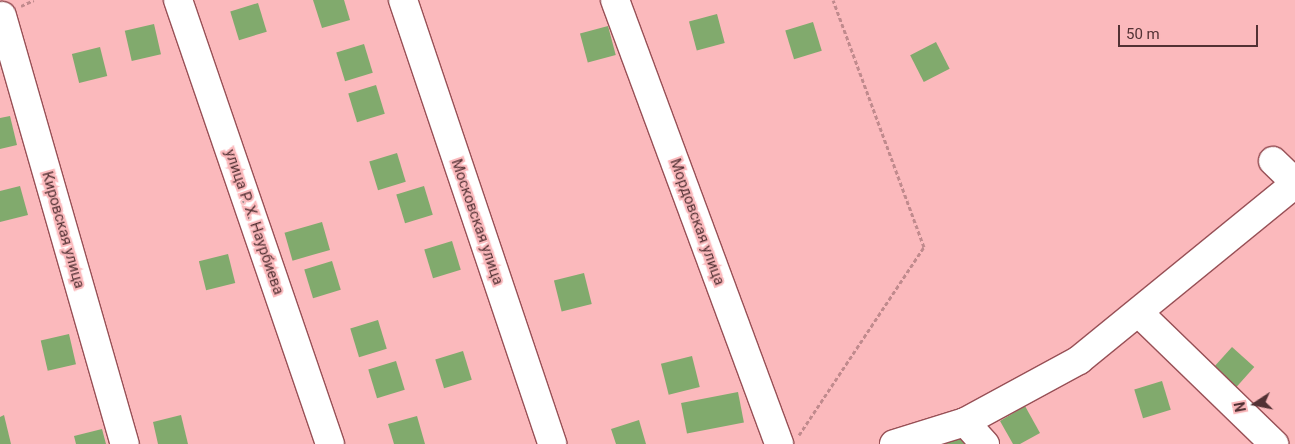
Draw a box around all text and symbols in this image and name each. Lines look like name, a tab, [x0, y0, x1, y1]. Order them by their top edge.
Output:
scale bar	[1120, 15, 1260, 47]
text: 50 m	[1126, 25, 1160, 43]
street label: улица Р. Х. Наурбиева	[221, 147, 287, 297]
street label: Мордовская улица	[666, 156, 728, 288]
street label: Московская улица	[447, 157, 507, 287]
street label: Кировская улица	[38, 169, 88, 291]
north arrow	[1230, 379, 1280, 429]
text: N	[1231, 400, 1249, 413]

